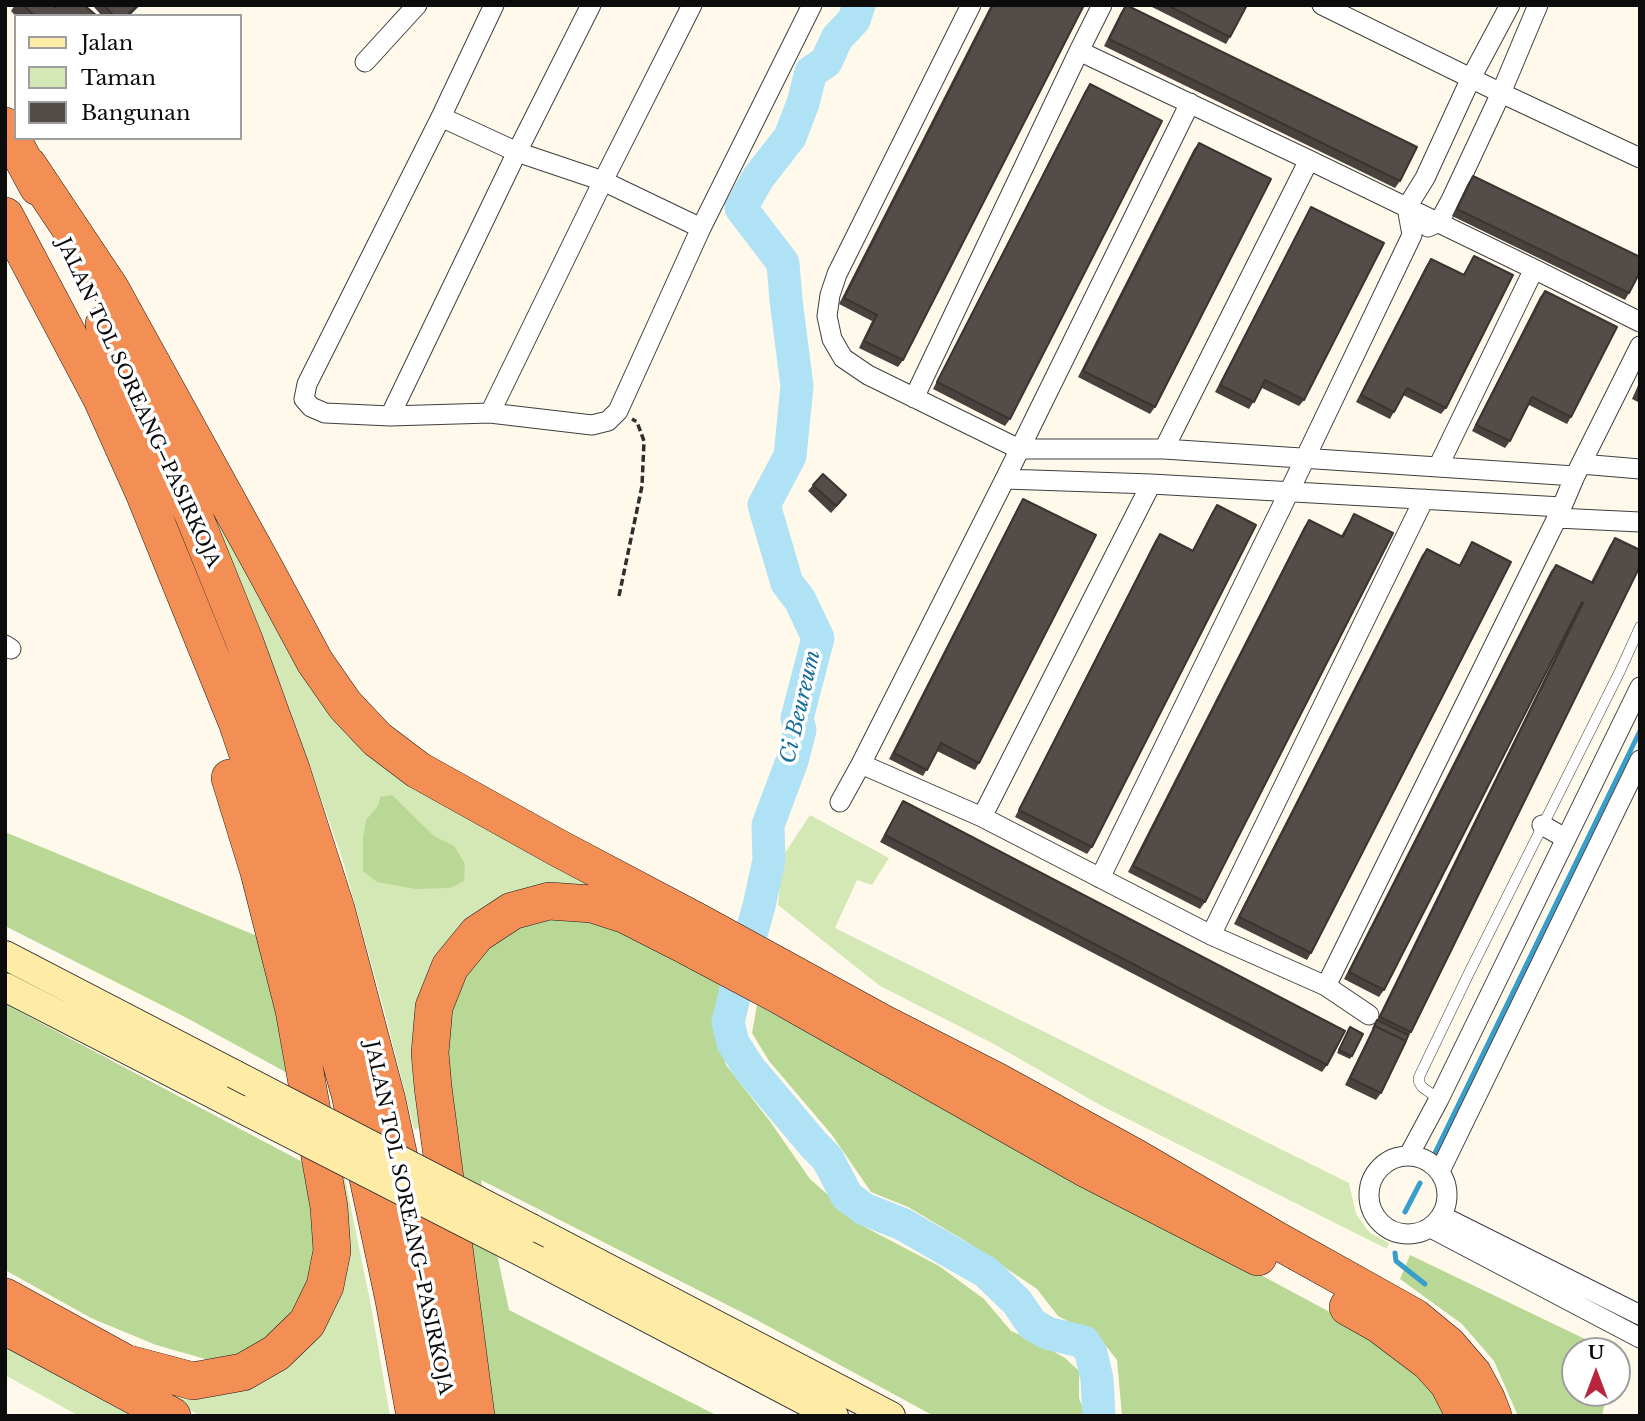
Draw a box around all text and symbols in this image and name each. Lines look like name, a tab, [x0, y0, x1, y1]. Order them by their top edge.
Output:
legend	[14, 14, 242, 140]
text: Jalan	[81, 30, 133, 56]
text: Taman	[81, 65, 156, 91]
text: Bangunan	[81, 100, 190, 126]
street label: JALAN TOL SOREANG–PASIRKOJA	[51, 235, 225, 571]
water label: Ci Beureum	[776, 648, 826, 766]
street label: JALAN TOL SOREANG–PASIRKOJA	[359, 1039, 457, 1397]
north arrow	[1561, 1337, 1631, 1407]
text: U	[1588, 1341, 1604, 1364]

